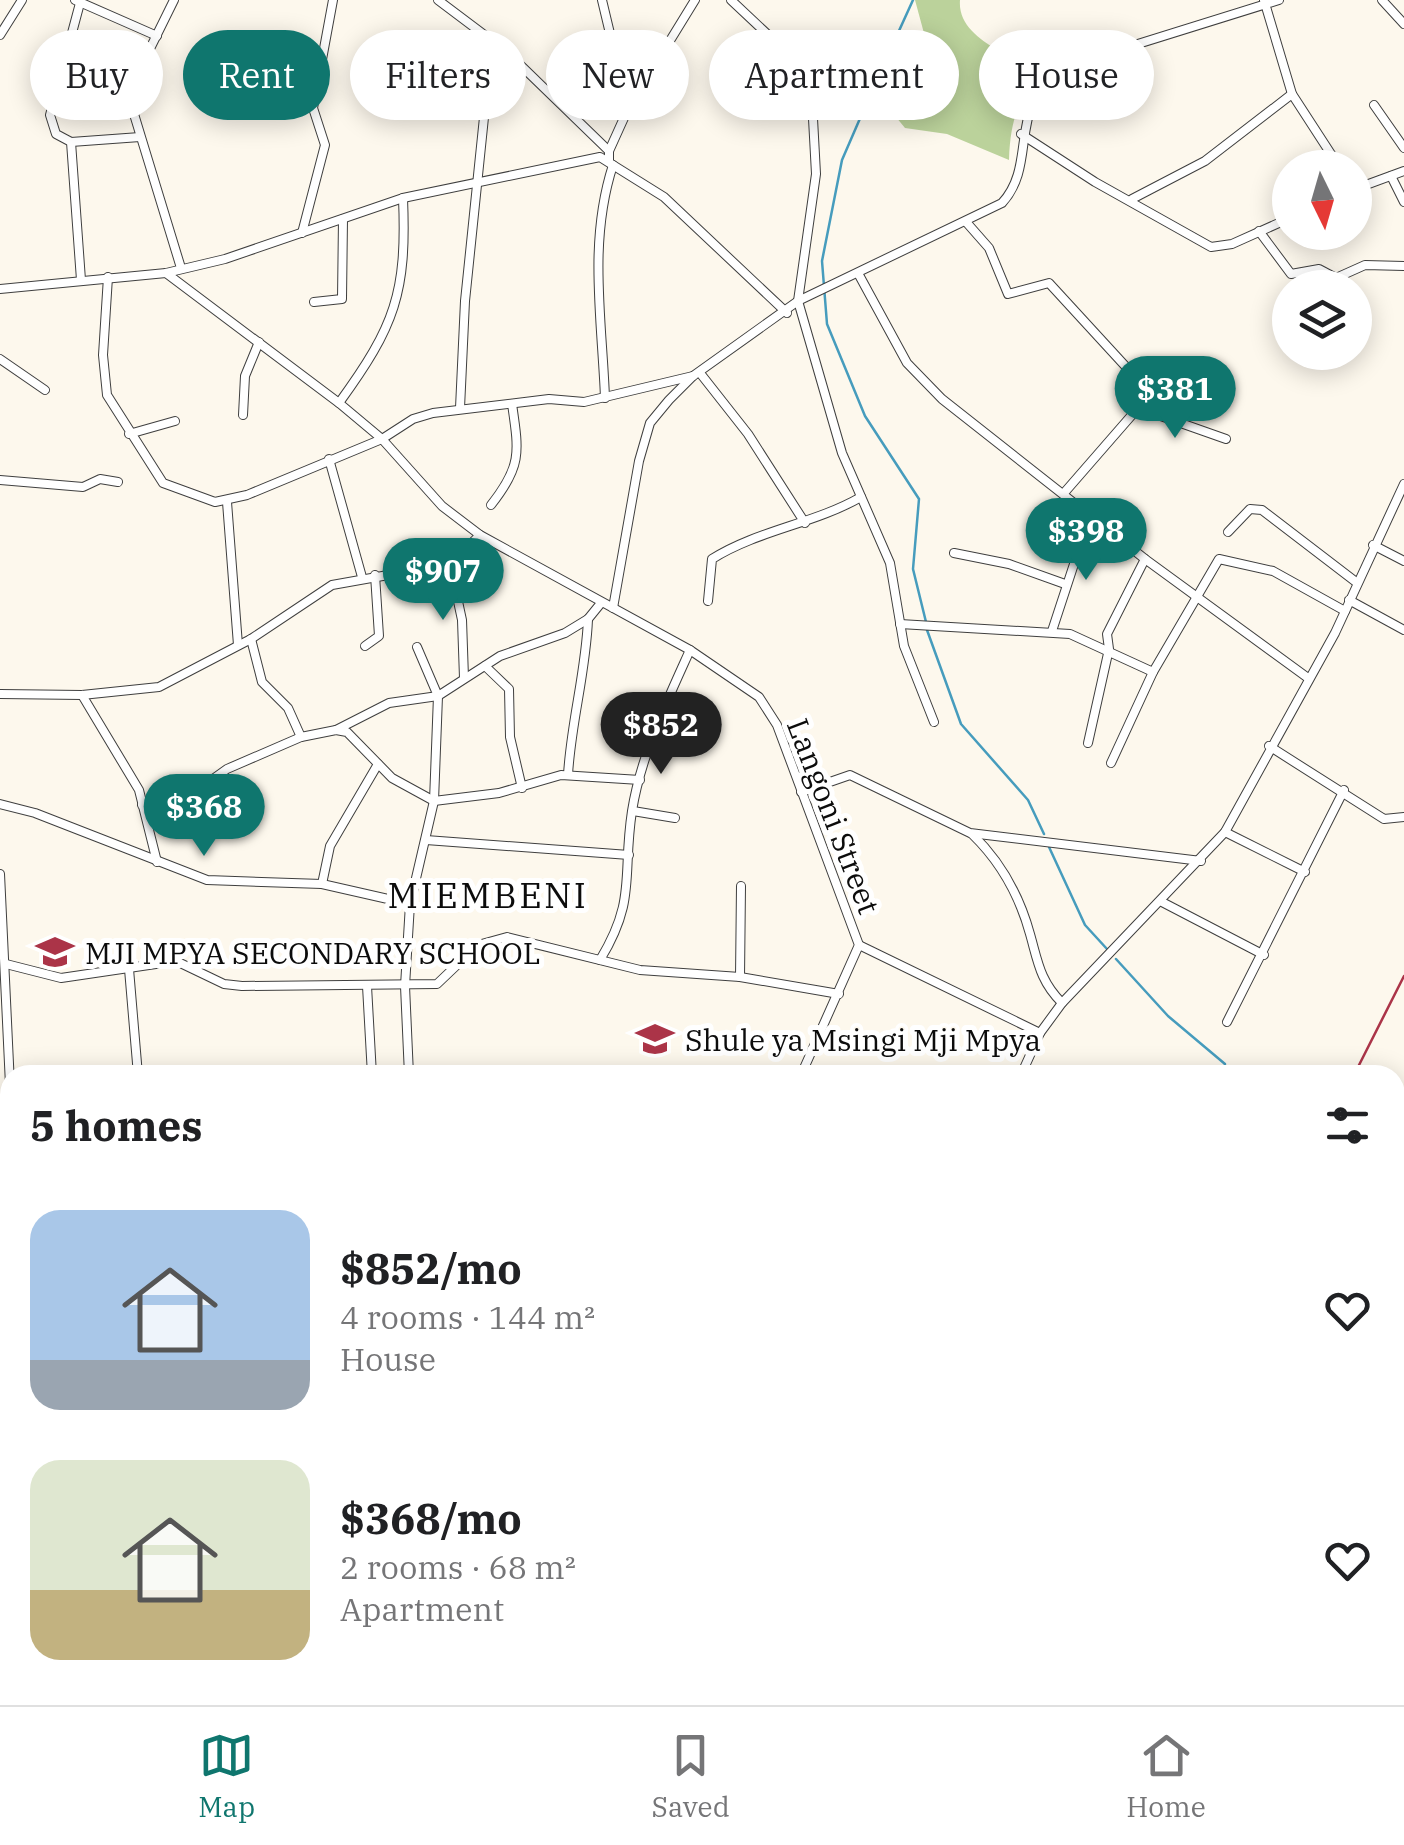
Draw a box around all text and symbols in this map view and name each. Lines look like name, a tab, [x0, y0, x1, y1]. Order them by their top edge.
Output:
chip: Buy	[30, 30, 163, 120]
chip: Rent	[183, 30, 330, 120]
chip: Filters	[350, 30, 526, 120]
chip: New	[546, 30, 689, 120]
chip: Apartment	[709, 30, 959, 120]
chip: House	[979, 30, 1154, 120]
north arrow	[1272, 150, 1372, 250]
map controls	[1272, 150, 1372, 370]
button: layers	[1272, 270, 1372, 370]
pin: $381	[1116, 356, 1234, 441]
text: $381	[1137, 367, 1213, 409]
pin: $398	[1027, 498, 1145, 583]
text: $398	[1048, 509, 1124, 551]
pin: $907	[384, 538, 502, 623]
text: $907	[405, 549, 481, 591]
pin: $852	[602, 692, 720, 777]
text: $852	[623, 703, 699, 745]
street label: Langoni Street	[779, 713, 889, 919]
pin: $368	[145, 774, 263, 859]
text: $368	[166, 785, 242, 827]
district label: MIEMBENI	[388, 872, 588, 918]
school or university icon: MJI MPYA SECONDARY SCHOOL	[34, 931, 76, 973]
place label: MJI MPYA SECONDARY SCHOOL	[85, 933, 541, 972]
school or university icon: Shule ya Msingi Mji Mpya	[634, 1018, 676, 1060]
place label: Shule ya Msingi Mji Mpya	[685, 1020, 1041, 1059]
text: 5 homes	[30, 1098, 203, 1153]
icon: filters	[1320, 1098, 1375, 1153]
text: $852/mo	[340, 1241, 522, 1296]
icon: home	[110, 1250, 230, 1370]
icon: heart	[1320, 1283, 1375, 1338]
text: 4 rooms · 144 m²	[340, 1296, 595, 1338]
text: House	[340, 1338, 436, 1380]
text: $368/mo	[340, 1491, 522, 1546]
icon: home	[110, 1500, 230, 1620]
icon: heart	[1320, 1533, 1375, 1588]
text: 2 rooms · 68 m²	[340, 1546, 576, 1588]
text: Apartment	[340, 1588, 504, 1630]
tab: Map	[198, 1728, 255, 1825]
tab: Saved	[651, 1728, 730, 1825]
tab: Home	[1126, 1728, 1206, 1825]

